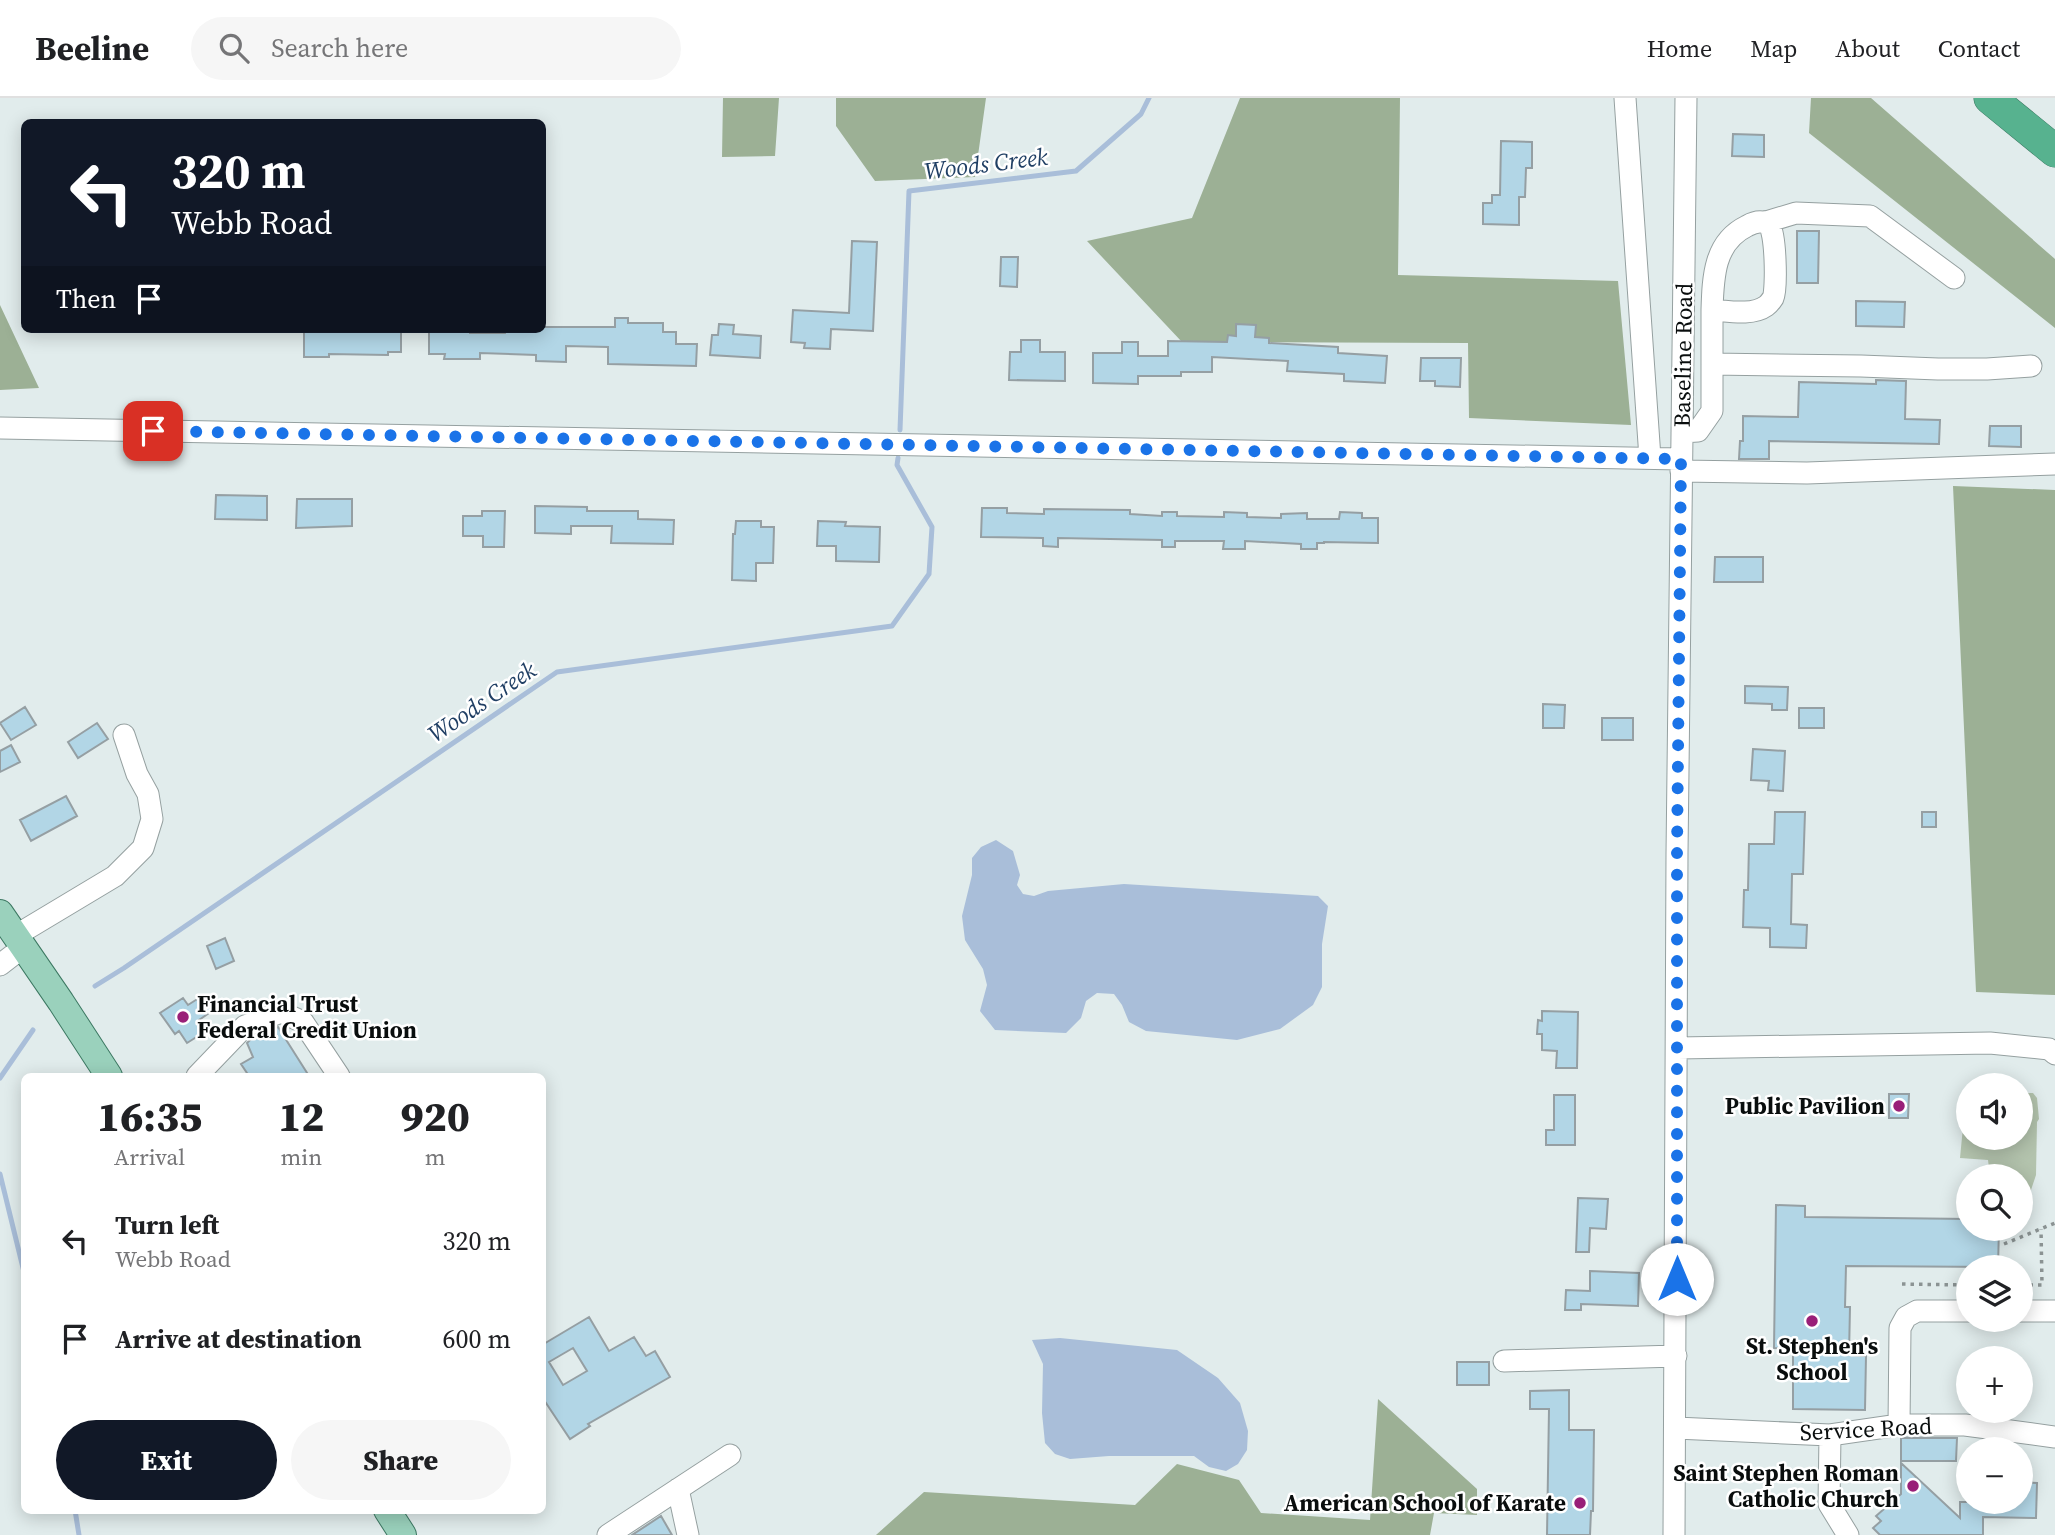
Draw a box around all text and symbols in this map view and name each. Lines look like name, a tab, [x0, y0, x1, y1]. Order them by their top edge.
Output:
search box	[191, 17, 681, 80]
text: Beeline	[35, 26, 149, 71]
icon: search	[215, 29, 253, 67]
text: Search here	[271, 30, 408, 66]
text: Home	[1647, 32, 1712, 65]
text: Map	[1750, 32, 1797, 65]
text: About	[1835, 32, 1900, 65]
text: Contact	[1938, 32, 2020, 65]
text: 320 m	[171, 137, 306, 204]
water label: Woods Creek	[922, 139, 1050, 187]
icon: left	[56, 147, 147, 238]
text: Webb Road	[171, 201, 332, 245]
icon: arrive	[130, 280, 168, 318]
text: Then	[56, 281, 116, 317]
street label: Baseline Road	[1666, 282, 1700, 428]
pin	[123, 401, 183, 461]
icon: arrive	[134, 412, 172, 450]
water label: Woods Creek	[421, 653, 543, 750]
place label: Financial Trust Federal Credit Union	[197, 988, 417, 1046]
marker: Financial Trust Federal Credit Union	[175, 1009, 191, 1025]
map controls	[1956, 1073, 2033, 1514]
button: sound	[1956, 1073, 2033, 1150]
text: 16:35	[97, 1087, 202, 1145]
text: 12	[278, 1087, 325, 1145]
text: 920	[401, 1087, 470, 1145]
place label: Public Pavilion	[1725, 1090, 1885, 1122]
marker: Public Pavilion	[1891, 1098, 1907, 1114]
text: Arrival	[114, 1141, 185, 1173]
text: min	[281, 1141, 322, 1173]
text: m	[425, 1141, 446, 1173]
button: search	[1956, 1164, 2033, 1241]
text: Turn left	[115, 1207, 219, 1243]
icon: left	[56, 1222, 94, 1260]
text: 320 m	[443, 1223, 511, 1259]
position arrow	[1640, 1242, 1714, 1316]
text: Webb Road	[115, 1243, 231, 1275]
button: layers	[1956, 1255, 2033, 1332]
marker: St. Stephen's School	[1804, 1313, 1820, 1329]
icon: arrive	[56, 1320, 94, 1358]
text: Arrive at destination	[115, 1321, 362, 1357]
text: 600 m	[443, 1321, 511, 1357]
place label: St. Stephen's School	[1746, 1330, 1878, 1388]
button: +	[1956, 1346, 2033, 1423]
street label: Service Road	[1799, 1410, 1933, 1448]
button: Exit	[56, 1420, 277, 1500]
button: Share	[291, 1420, 511, 1500]
button: −	[1956, 1437, 2033, 1514]
place label: Saint Stephen Roman Catholic Church	[1673, 1457, 1899, 1515]
marker: Saint Stephen Roman Catholic Church	[1905, 1478, 1921, 1494]
place label: American School of Karate	[1284, 1487, 1566, 1519]
marker: American School of Karate	[1572, 1495, 1588, 1511]

